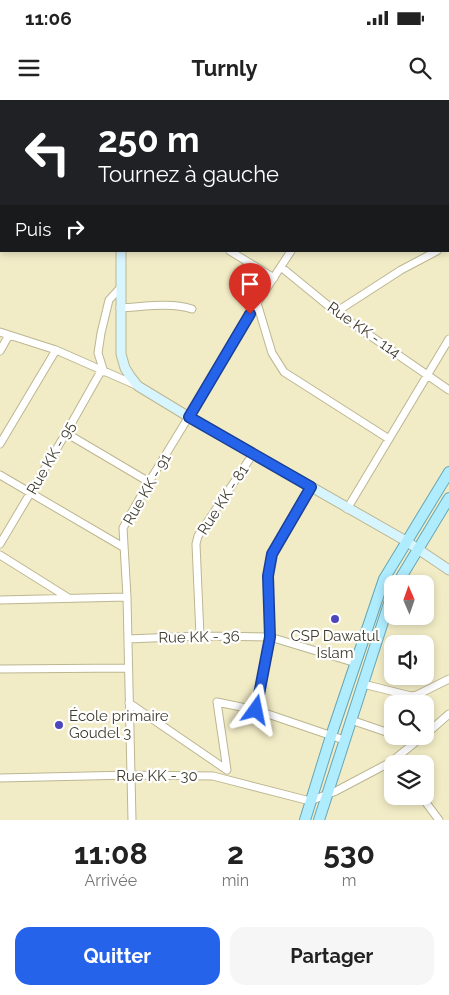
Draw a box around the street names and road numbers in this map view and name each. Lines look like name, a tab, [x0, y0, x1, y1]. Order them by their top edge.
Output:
street label: Rue KK - 114	[324, 298, 404, 362]
street label: Rue KK - 95	[23, 418, 79, 498]
street label: Rue KK - 91	[119, 450, 175, 528]
street label: Rue KK - 81	[194, 461, 253, 538]
street label: Rue KK - 36	[158, 627, 240, 647]
street label: Rue KK - 30	[116, 767, 198, 785]

